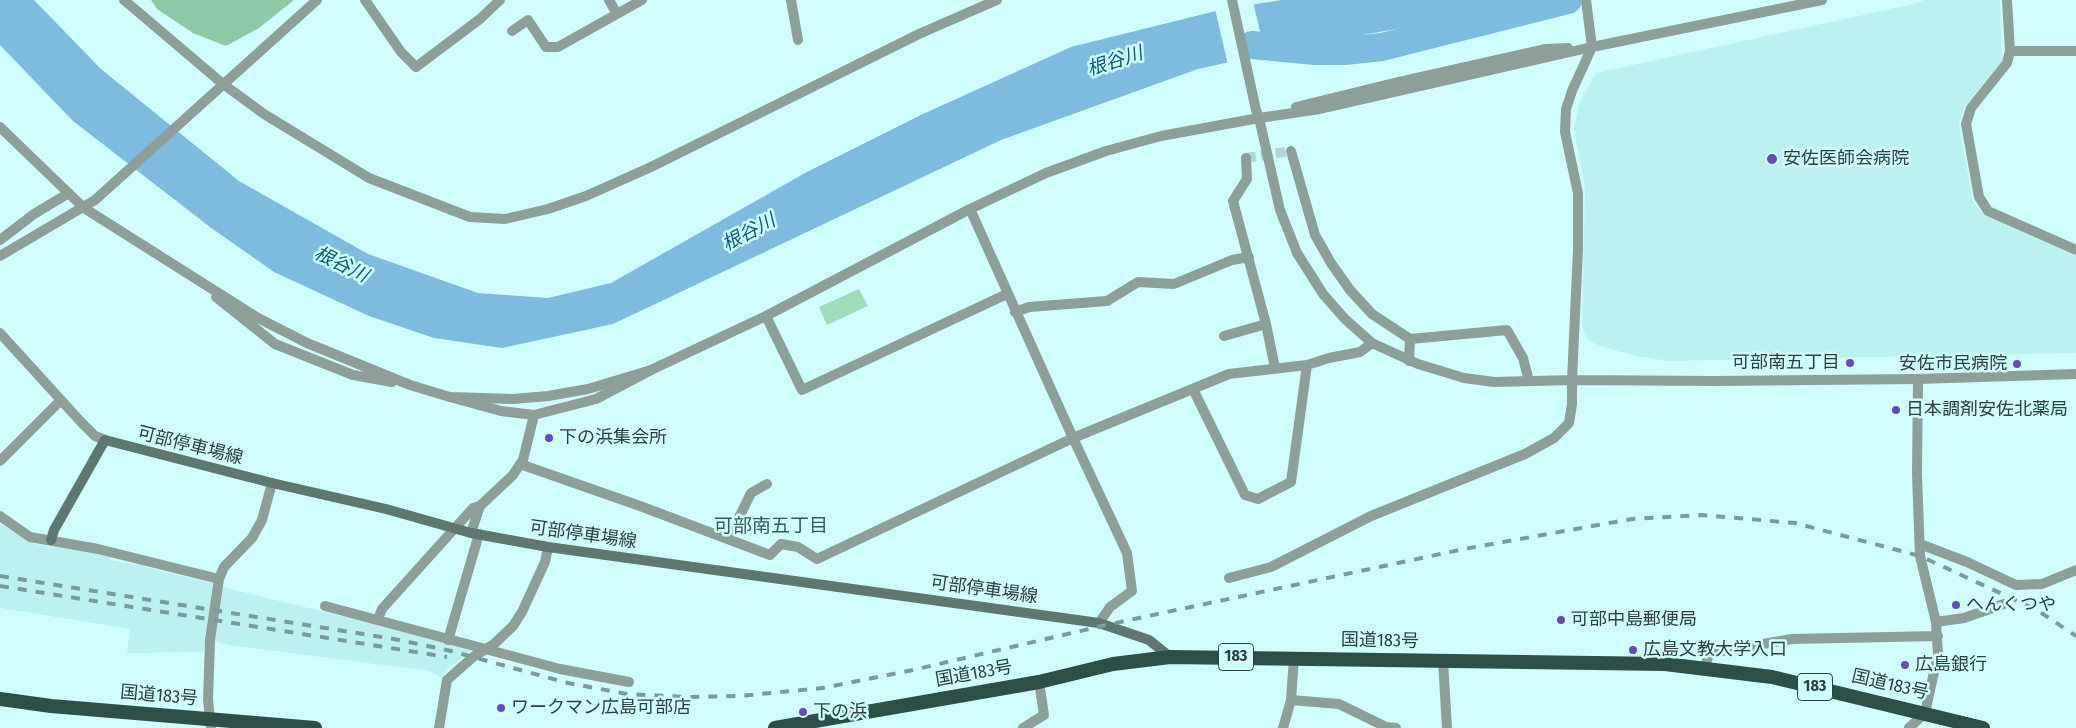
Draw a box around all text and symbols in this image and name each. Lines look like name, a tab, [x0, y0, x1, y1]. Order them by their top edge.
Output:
water label: 根谷川	[1084, 42, 1146, 82]
place label: 安佐医師会病院	[1783, 148, 1909, 170]
marker: 安佐医師会病院	[1765, 152, 1779, 166]
water label: 根谷川	[718, 210, 780, 256]
water label: 根谷川	[310, 242, 372, 288]
place label: 可部南五丁目	[1732, 352, 1840, 374]
place label: 安佐市民病院	[1899, 353, 2007, 375]
marker: 可部南五丁目	[1844, 357, 1856, 369]
marker: 安佐市民病院	[2011, 358, 2023, 370]
place label: 日本調剤安佐北薬局	[1906, 399, 2068, 421]
marker: 日本調剤安佐北薬局	[1890, 404, 1902, 416]
street label: 可部停車場線	[135, 422, 245, 470]
place label: 下の浜集会所	[559, 427, 667, 449]
marker: 下の浜集会所	[543, 432, 555, 444]
district label: 可部南五丁目	[714, 516, 828, 538]
street label: 可部停車場線	[528, 517, 638, 553]
street label: 可部停車場線	[929, 572, 1039, 608]
place label: へんくつや	[1966, 594, 2056, 616]
marker: へんくつや	[1950, 599, 1962, 611]
place label: 可部中島郵便局	[1571, 609, 1697, 631]
marker: 可部中島郵便局	[1555, 614, 1567, 626]
street label: 国道183号	[1341, 630, 1419, 652]
place label: 広島文教大学入口	[1643, 639, 1787, 661]
road number: 183	[1218, 644, 1254, 670]
marker: 広島文教大学入口	[1627, 644, 1639, 656]
place label: 広島銀行	[1915, 654, 1987, 676]
street label: 国道183号	[934, 657, 1014, 691]
marker: 広島銀行	[1899, 659, 1911, 671]
street label: 国道183号	[1850, 666, 1930, 704]
road number: 183	[1798, 674, 1832, 700]
street label: 国道183号	[119, 682, 199, 710]
place label: ワークマン広島可部店	[511, 697, 691, 719]
place label: 下の浜	[813, 701, 867, 723]
marker: ワークマン広島可部店	[495, 702, 507, 714]
marker: 下の浜	[797, 706, 809, 718]

